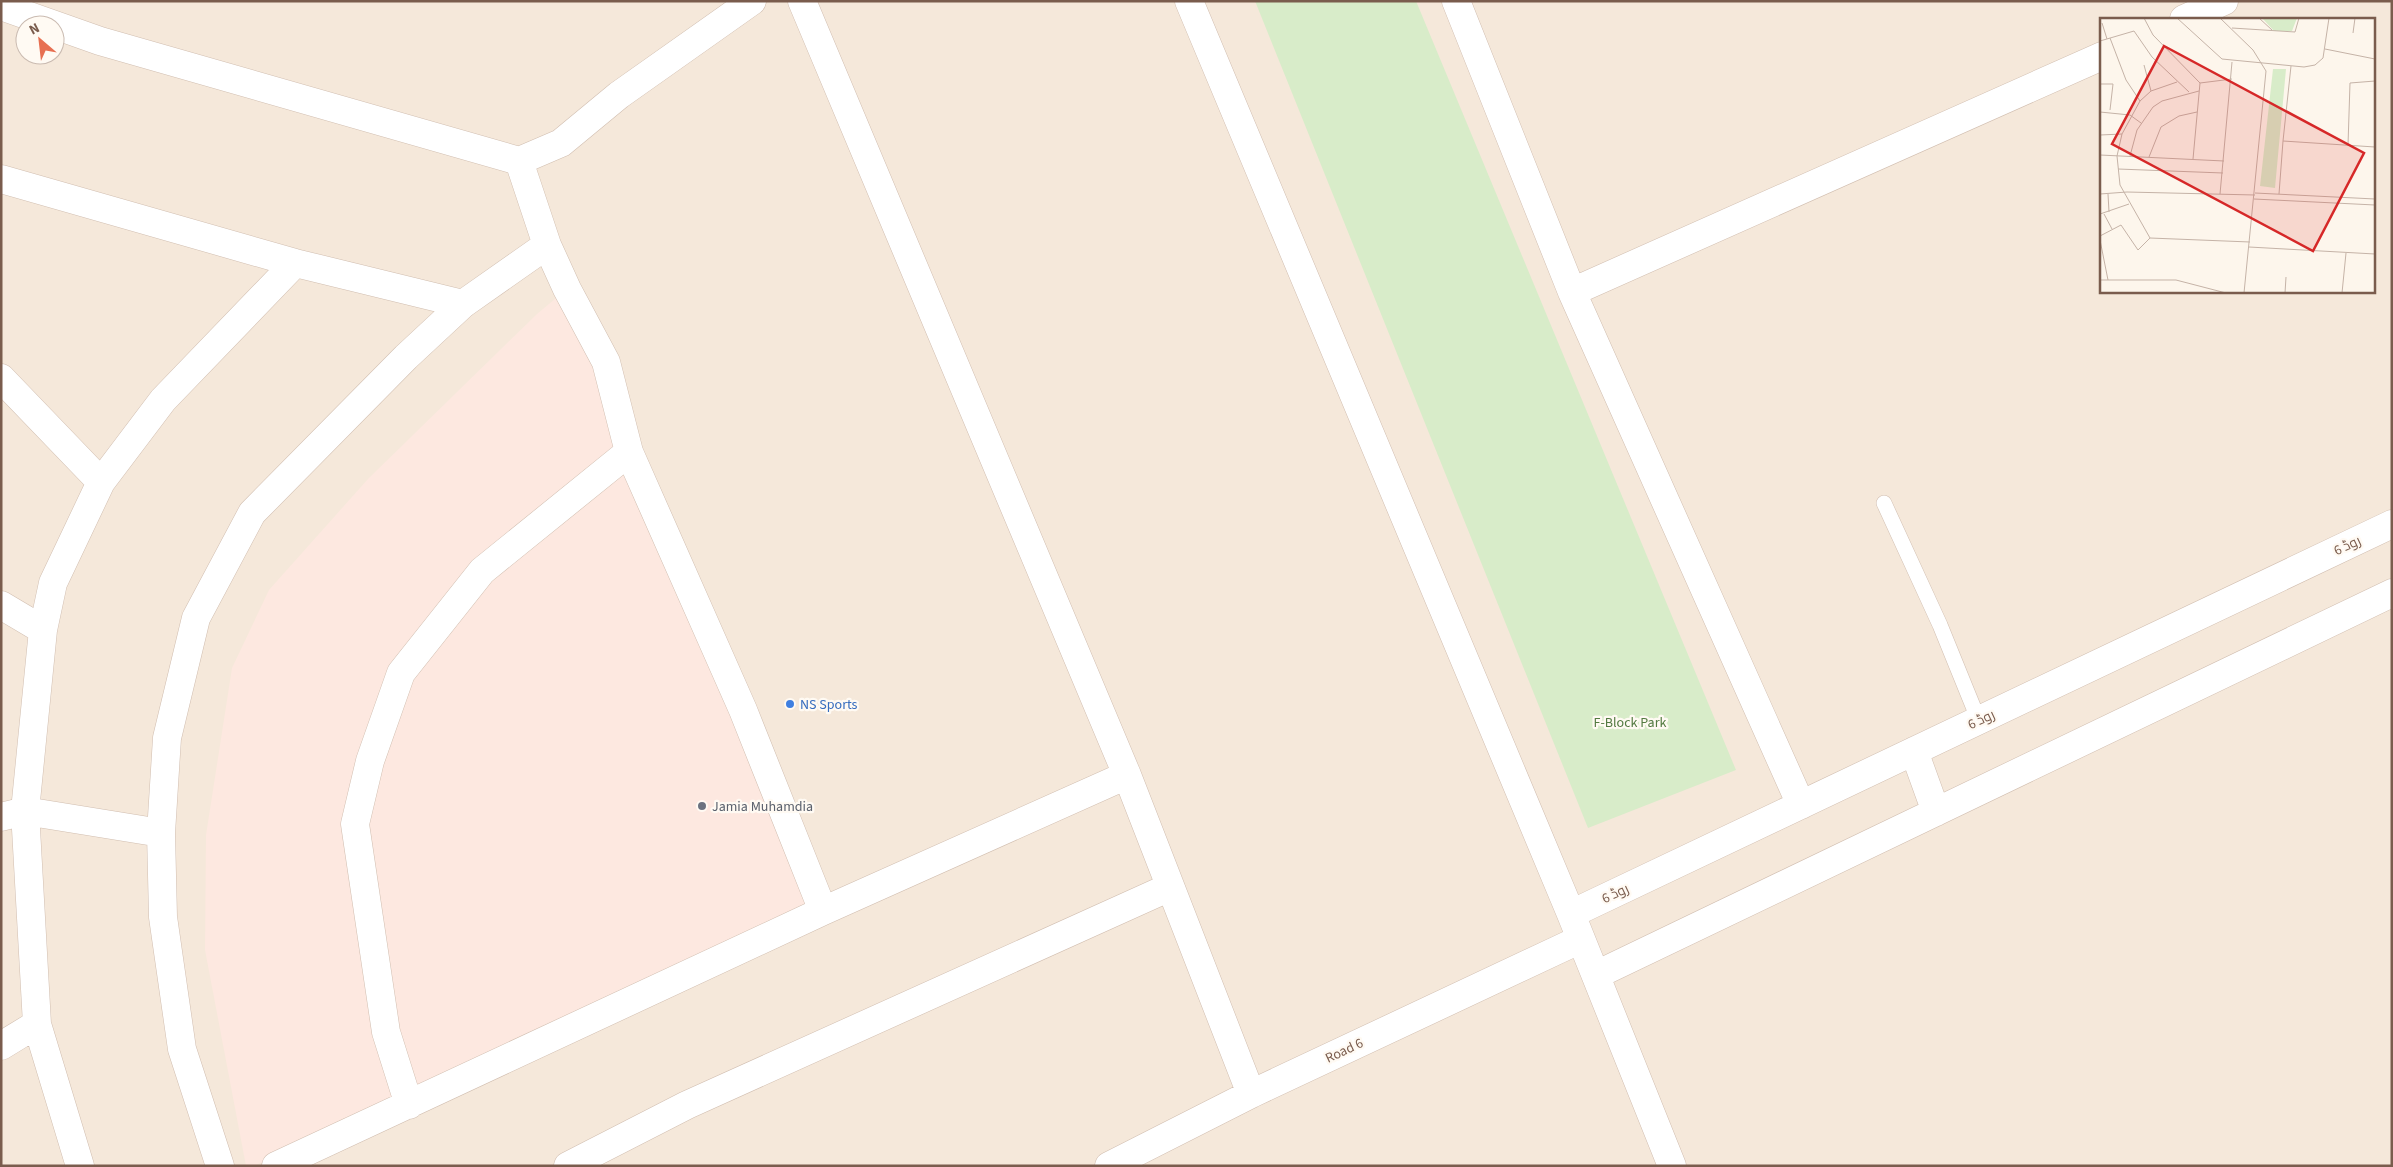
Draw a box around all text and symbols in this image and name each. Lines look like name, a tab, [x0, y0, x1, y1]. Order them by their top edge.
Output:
north arrow	[15, 15, 65, 65]
text: N	[26, 18, 43, 40]
inset map	[2100, 18, 2376, 292]
street label: روڈ 6	[2331, 531, 2364, 561]
place label: NS Sports	[800, 695, 858, 715]
marker: NS Sports	[784, 698, 796, 710]
street label: روڈ 6	[1965, 705, 1998, 735]
park label: F-Block Park	[1594, 713, 1667, 733]
place label: Jamia Muhamdia	[712, 797, 813, 817]
marker: Jamia Muhamdia	[696, 800, 708, 812]
street label: روڈ 6	[1599, 879, 1632, 909]
street label: Road 6	[1322, 1033, 1367, 1068]

